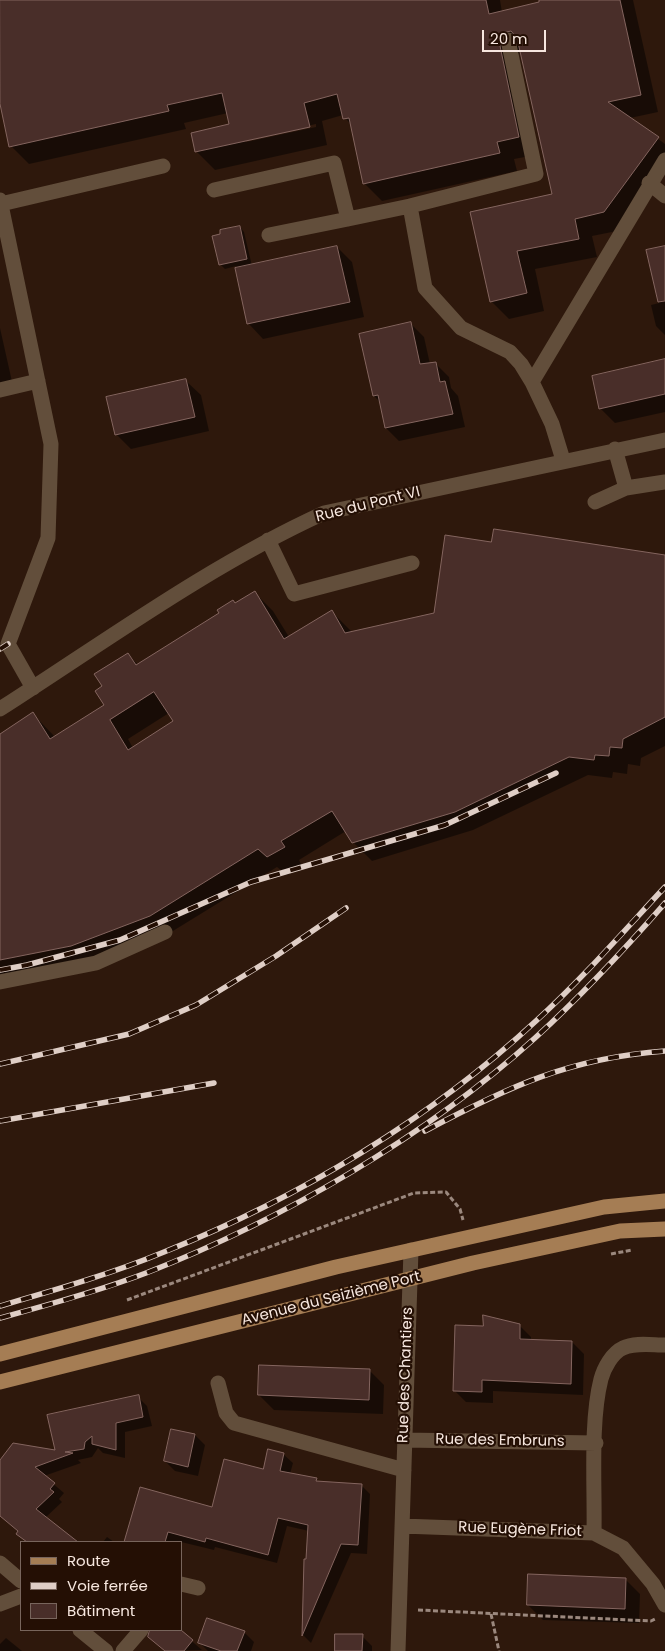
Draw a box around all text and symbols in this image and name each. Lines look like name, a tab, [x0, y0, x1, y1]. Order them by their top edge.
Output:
scale bar	[485, 20, 549, 52]
text: 20 m	[490, 28, 528, 49]
street label: Rue du Pont VI	[314, 483, 422, 527]
street label: Avenue du Seizième Port	[240, 1268, 422, 1330]
street label: Rue des Chantiers	[395, 1307, 417, 1443]
street label: Rue des Embruns	[435, 1431, 565, 1451]
street label: Rue Eugène Friot	[458, 1519, 582, 1541]
legend	[20, 1541, 182, 1631]
text: Route	[67, 1550, 110, 1571]
text: Voie ferrée	[67, 1575, 148, 1596]
text: Bâtiment	[67, 1600, 135, 1621]

